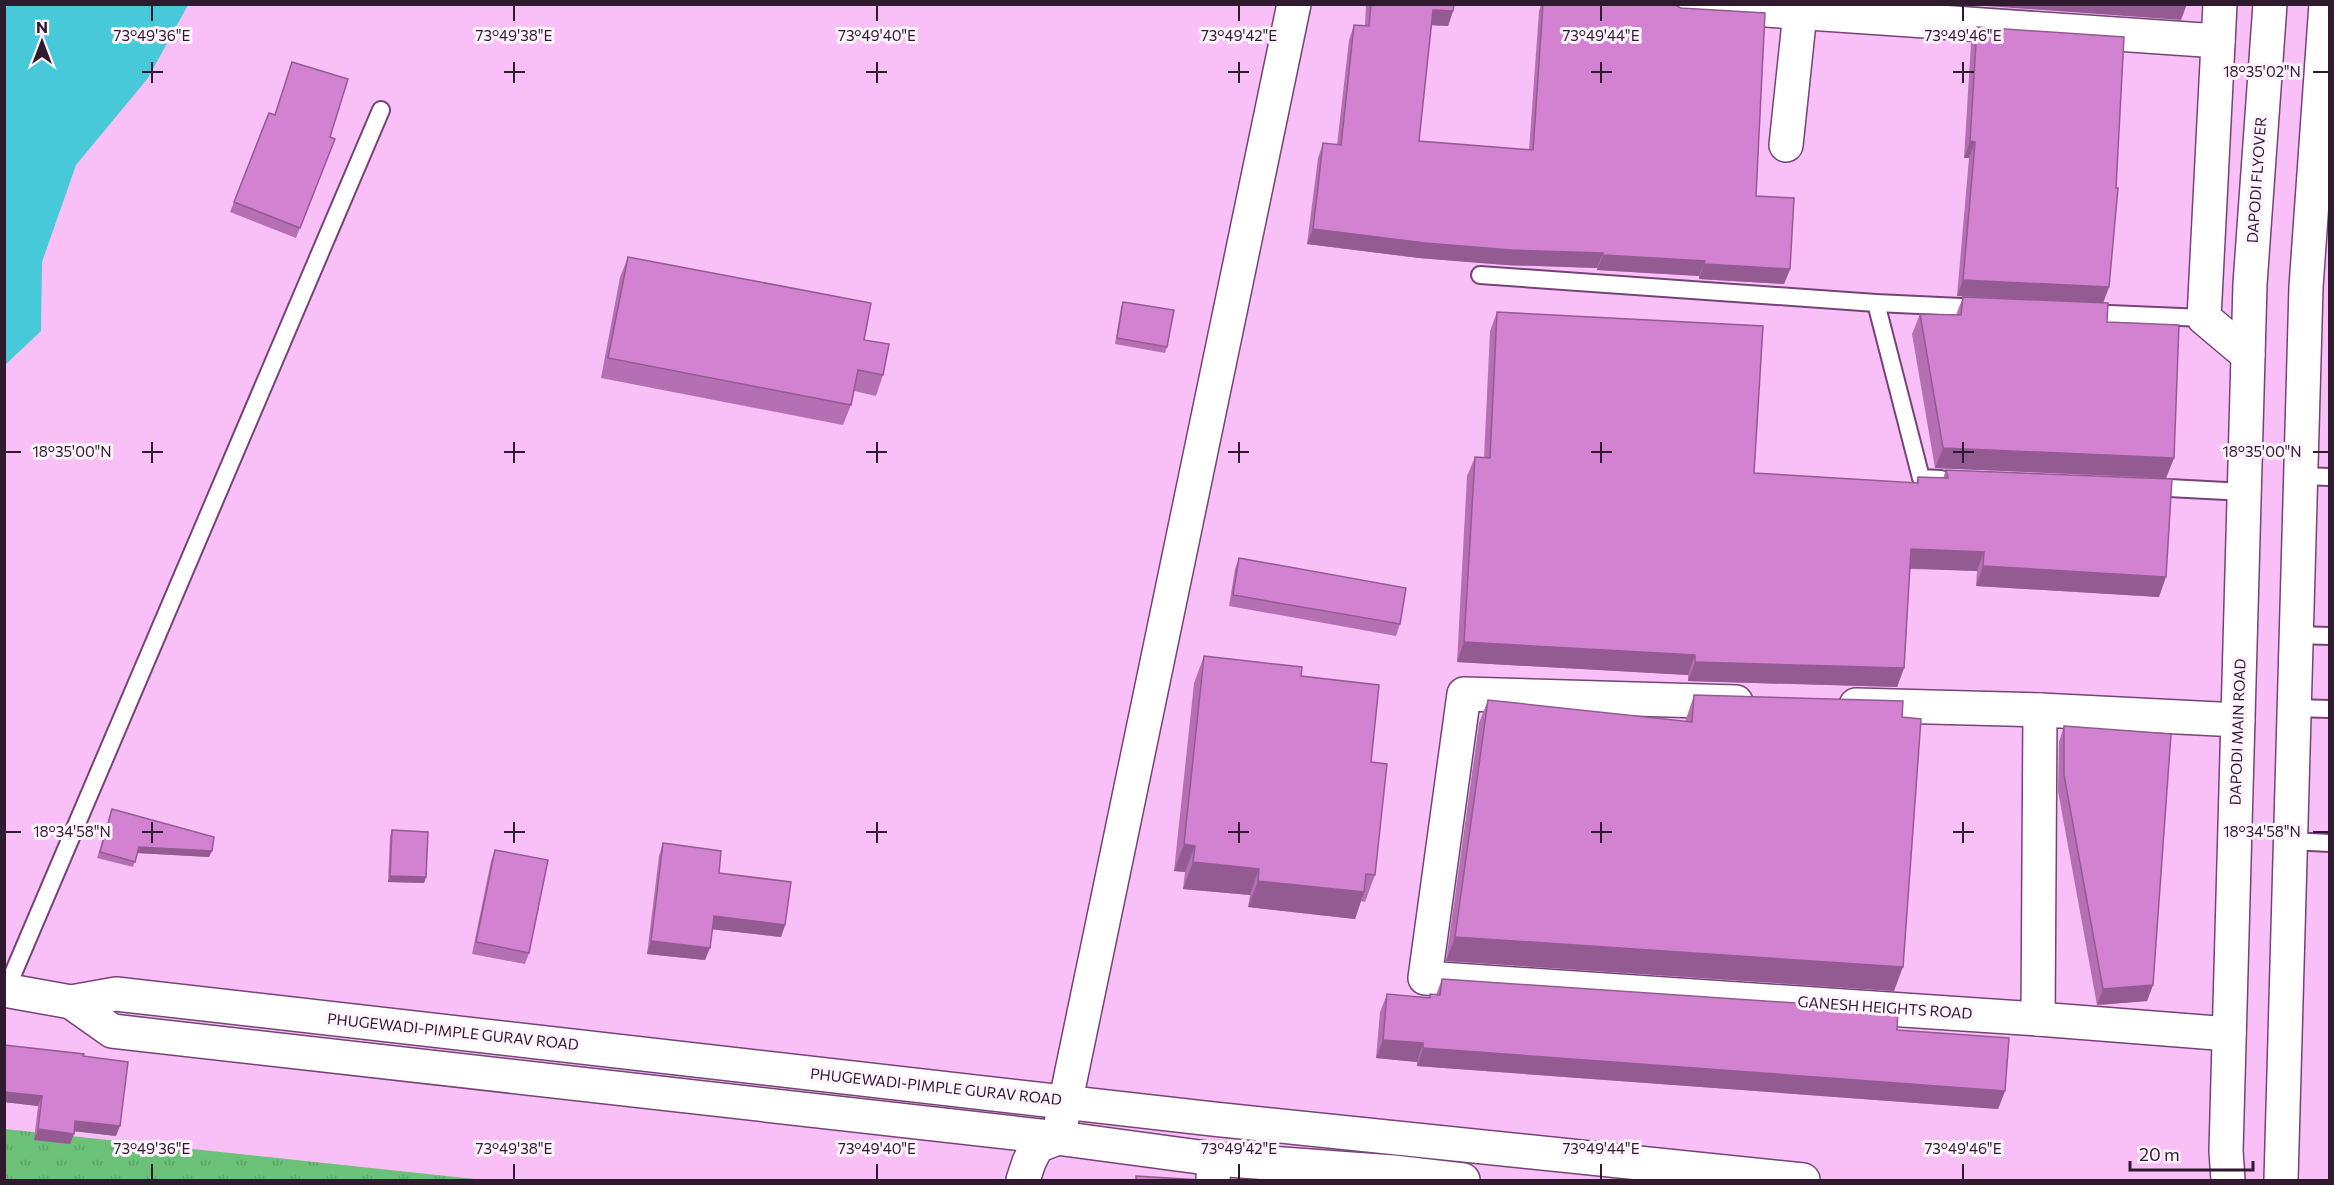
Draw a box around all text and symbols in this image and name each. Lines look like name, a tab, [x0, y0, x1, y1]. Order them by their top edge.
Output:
north arrow	[12, 12, 72, 72]
text: N	[36, 17, 48, 36]
text: 73°49'36"E	[114, 26, 190, 44]
text: 73°49'38"E	[476, 26, 552, 44]
text: 73°49'40"E	[838, 26, 916, 44]
text: 73°49'42"E	[1201, 26, 1277, 44]
text: 73°49'44"E	[1562, 26, 1640, 44]
text: 73°49'46"E	[1924, 26, 2002, 44]
text: 18°35'02"N	[2223, 62, 2301, 80]
street label: DAPODI FLYOVER	[2243, 116, 2269, 244]
text: 18°35'00"N	[32, 442, 112, 460]
text: 18°35'00"N	[2222, 442, 2302, 460]
street label: DAPODI MAIN ROAD	[2225, 658, 2249, 806]
text: 18°34'58"N	[33, 822, 111, 840]
text: 18°34'58"N	[2223, 822, 2301, 840]
street label: GANESH HEIGHTS ROAD	[1797, 992, 1973, 1022]
street label: PHUGEWADI-PIMPLE GURAV ROAD	[326, 1009, 580, 1053]
street label: PHUGEWADI-PIMPLE GURAV ROAD	[809, 1064, 1063, 1108]
scale bar	[2130, 1134, 2253, 1172]
text: 73°49'36"E	[114, 1139, 190, 1157]
text: 73°49'38"E	[476, 1139, 552, 1157]
text: 73°49'40"E	[838, 1139, 916, 1157]
text: 73°49'42"E	[1201, 1139, 1277, 1157]
text: 73°49'44"E	[1562, 1139, 1640, 1157]
text: 73°49'46"E	[1924, 1139, 2002, 1157]
text: 20 m	[2139, 1143, 2180, 1165]

